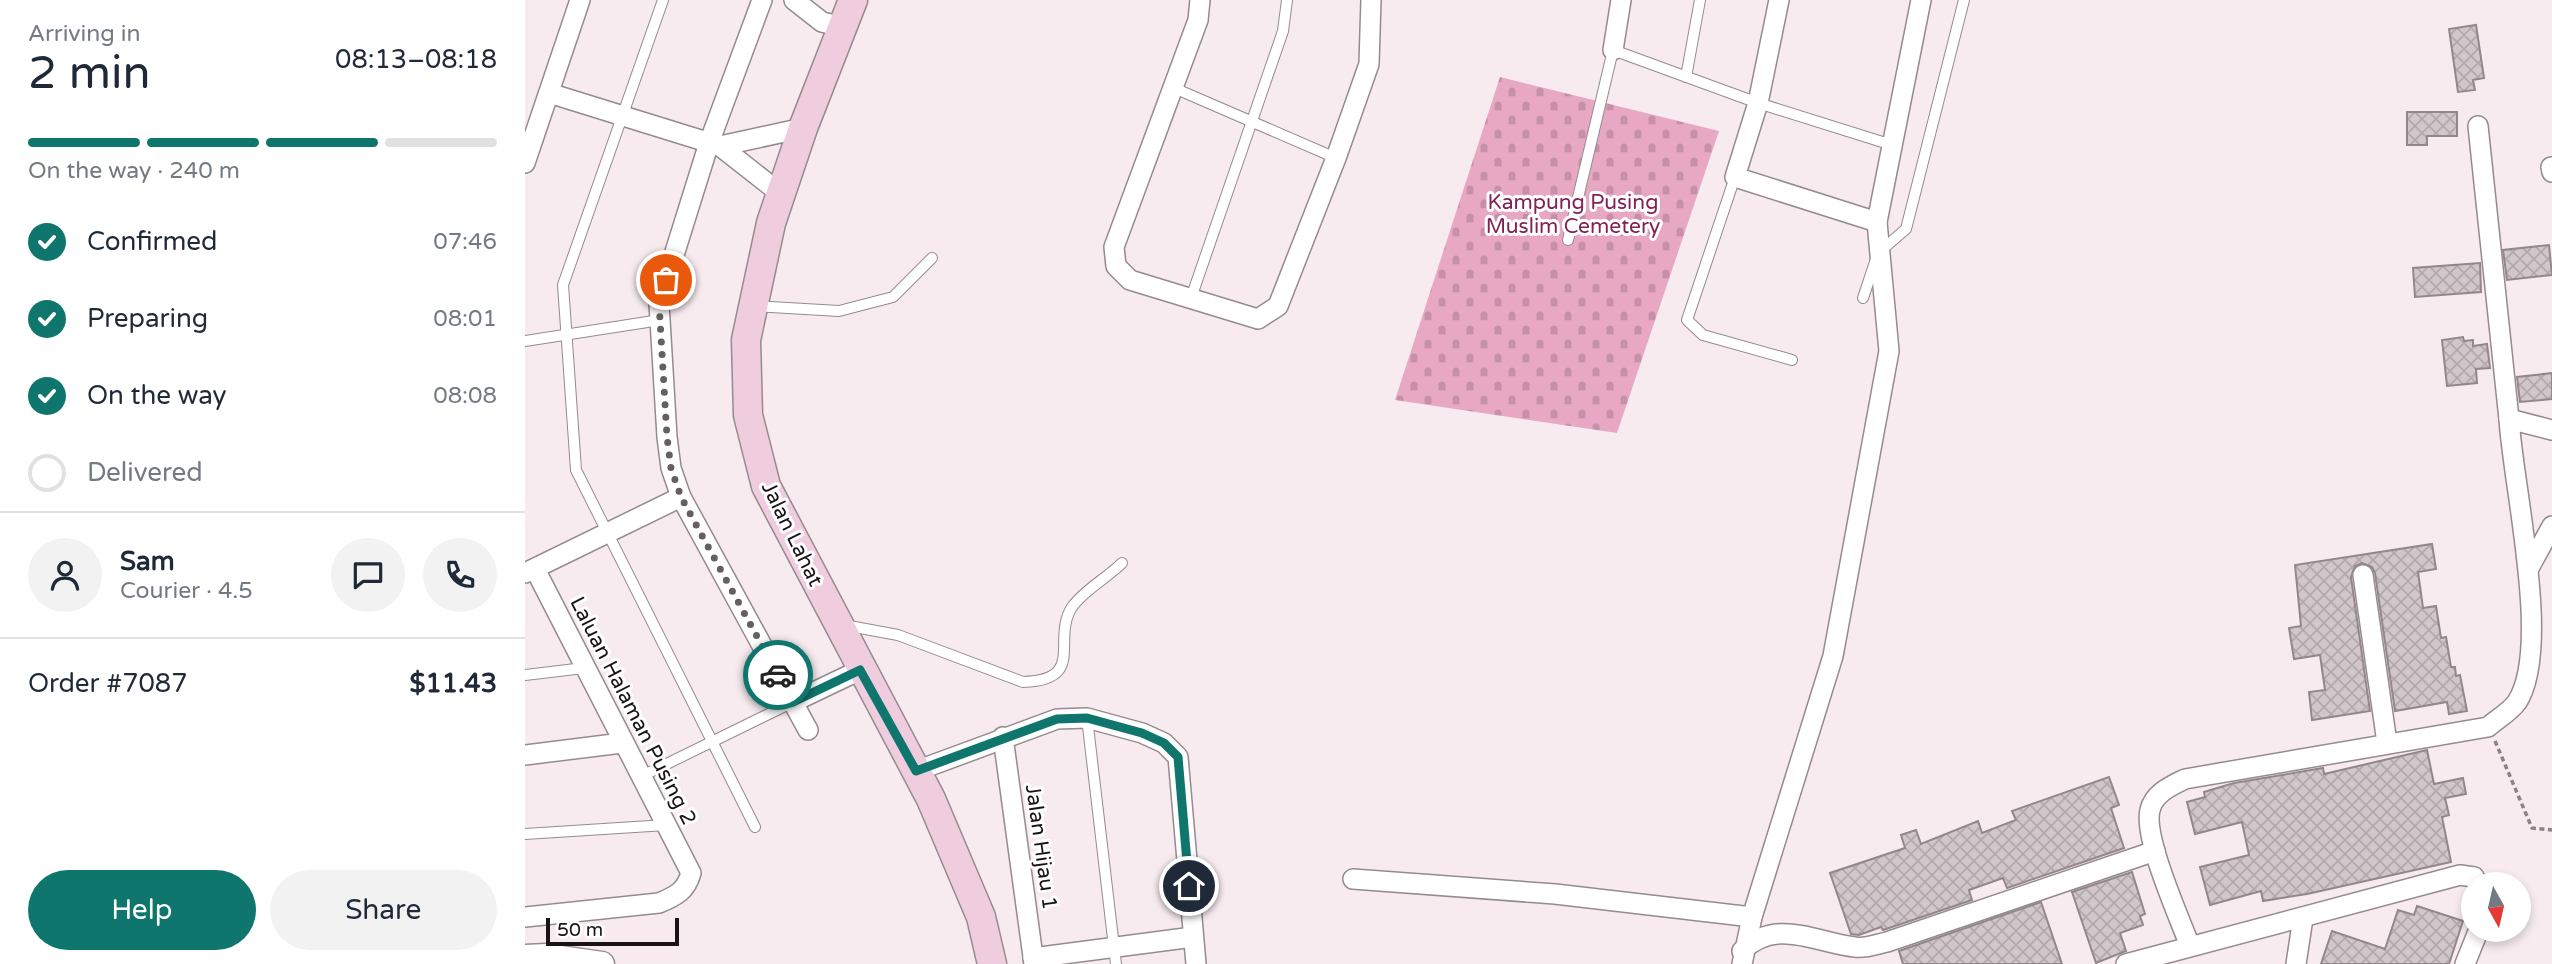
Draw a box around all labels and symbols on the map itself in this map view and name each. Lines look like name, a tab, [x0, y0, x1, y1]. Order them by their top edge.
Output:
park label: Kampung Pusing Muslim Cemetery	[1486, 190, 1660, 239]
pin	[636, 250, 696, 310]
street label: Jalan Lahat	[756, 478, 828, 590]
street label: Laluan Halaman Pusing 2	[564, 593, 702, 829]
courier	[743, 640, 813, 710]
street label: Jalan Hijau 1	[1020, 783, 1062, 911]
pin	[1159, 856, 1219, 916]
north arrow	[2461, 872, 2531, 942]
scale bar	[546, 915, 679, 947]

